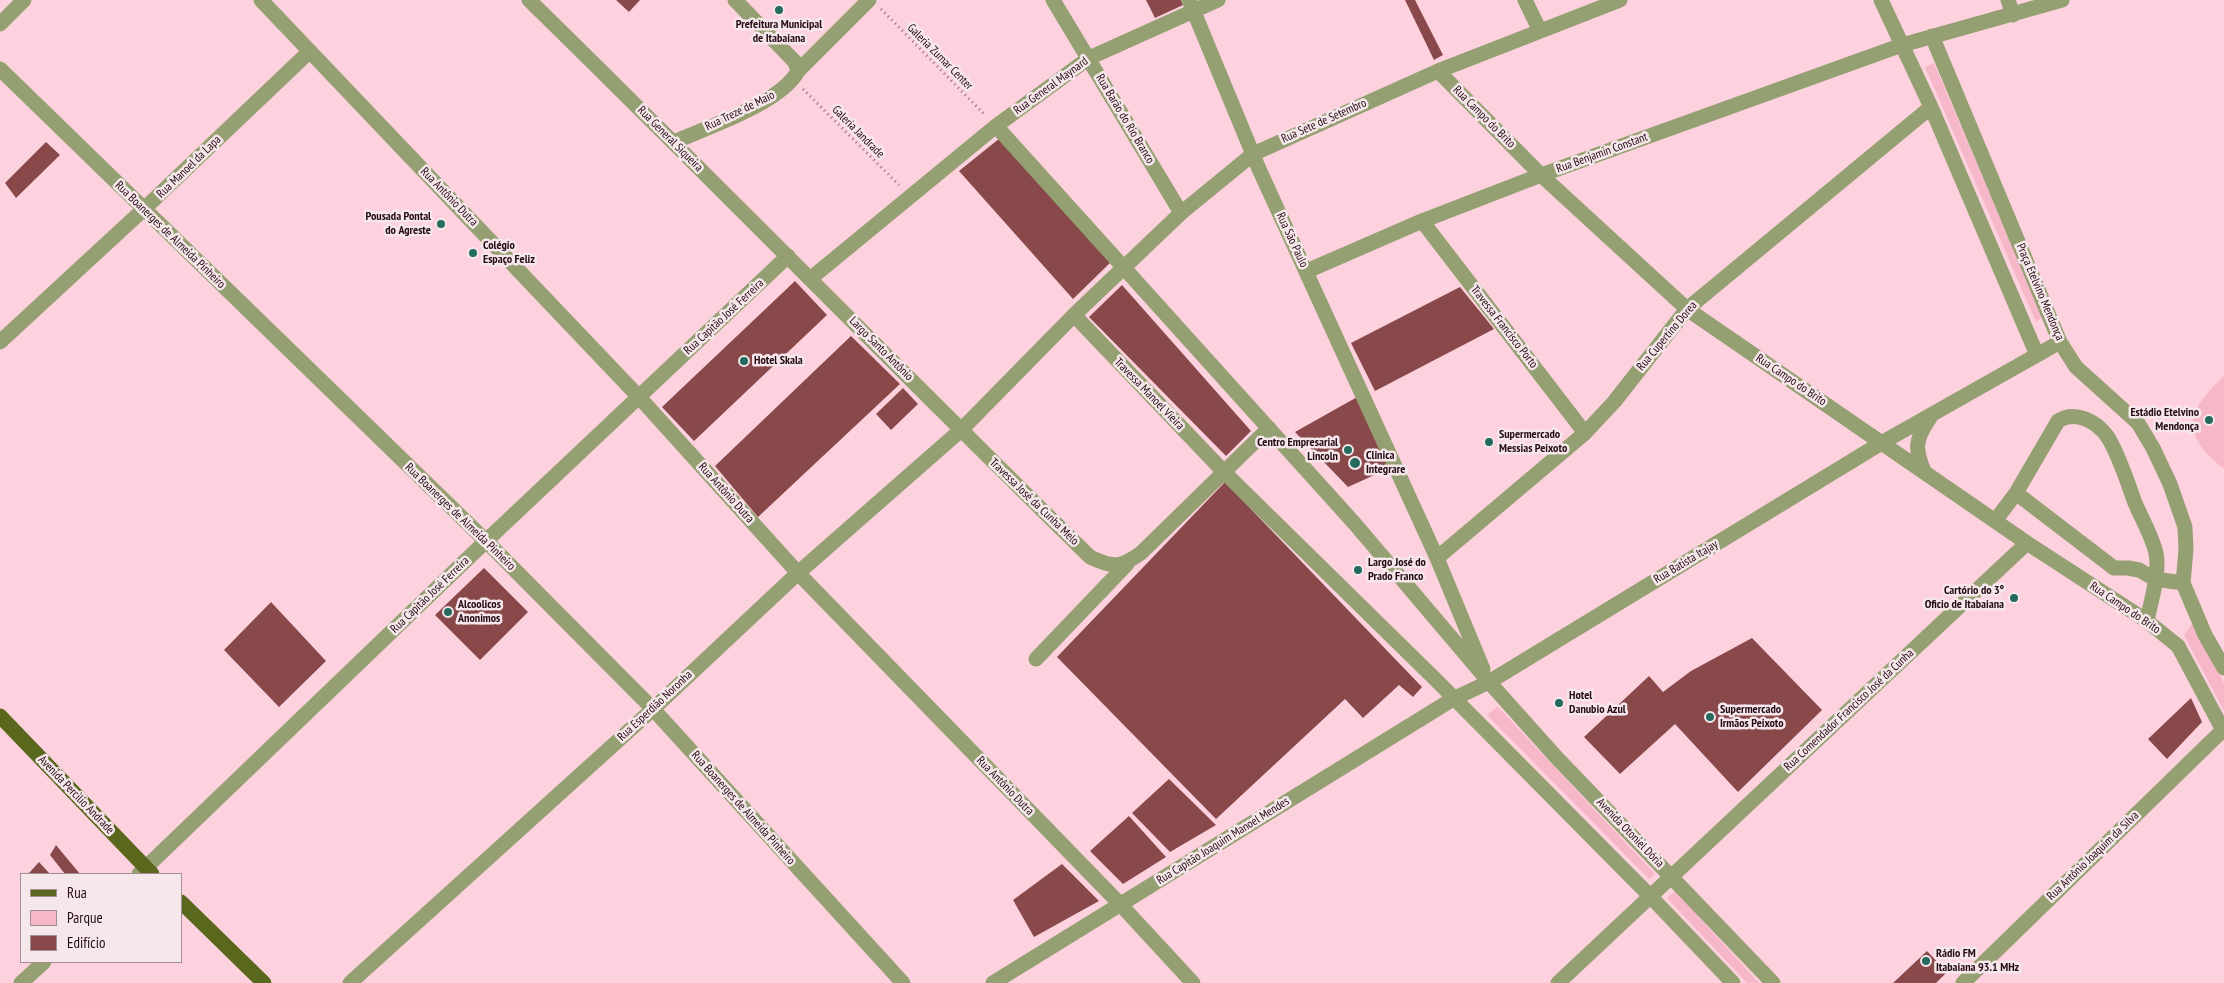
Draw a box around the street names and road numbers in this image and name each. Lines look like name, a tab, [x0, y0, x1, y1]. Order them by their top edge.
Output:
street label: Galeria Zumar Center	[904, 21, 976, 93]
street label: Rua General Maynard	[1011, 54, 1091, 118]
street label: Rua Barão do Rio Branco	[1093, 72, 1157, 166]
street label: Rua Campo do Brito	[1450, 83, 1518, 151]
street label: Rua Treze de Maio	[703, 88, 777, 134]
street label: Rua Sete de Setembro	[1279, 96, 1369, 146]
street label: Rua General Siqueira	[634, 103, 706, 175]
street label: Galeria Jandrade	[829, 103, 887, 161]
street label: Rua Benjamin Constant	[1554, 130, 1650, 176]
street label: Rua Manoel da Lapa	[154, 133, 224, 201]
street label: Rua Antônio Dutra	[417, 165, 481, 229]
street label: Rua Boanerges de Almeida Pinheiro	[112, 178, 228, 292]
street label: Rua São Paulo	[1273, 210, 1311, 270]
street label: Praça Etelvino Mendonça	[2013, 241, 2067, 343]
street label: Rua Capitão José Ferreira	[681, 276, 767, 358]
street label: Travessa Francisco Porto	[1467, 283, 1541, 371]
street label: Rua Cupertino Dorea	[1634, 298, 1700, 374]
street label: Largo Santo Antônio	[846, 314, 916, 384]
street label: Rua Campo do Brito	[1753, 351, 1829, 409]
street label: Travessa Manoel Vieira	[1111, 355, 1187, 433]
street label: Travessa José da Cunha Melo	[986, 456, 1082, 548]
street label: Rua Boanerges de Almeida Pinheiro	[402, 460, 518, 574]
street label: Rua Antônio Dutra	[695, 460, 757, 526]
street label: Rua Batista Itajay	[1651, 537, 1721, 587]
street label: Rua Capitão José Ferreira	[388, 554, 472, 636]
street label: Rua Campo do Brito	[2087, 579, 2163, 637]
street label: Rua Comendador Francisco José da Cunha	[1781, 646, 1917, 774]
street label: Rua Esperdião Noronha	[615, 668, 695, 744]
street label: Rua Boanerges de Almeida Pinheiro	[688, 748, 798, 868]
street label: Avenida Percilio Andrade	[35, 753, 117, 837]
street label: Rua Antônio Dutra	[973, 754, 1037, 818]
street label: Rua Capitão Joaquim Manoel Mendes	[1154, 794, 1292, 888]
street label: Avenida Otoniel Dória	[1593, 795, 1667, 871]
street label: Rua Antônio Joaquim da Silva	[2044, 808, 2142, 904]

